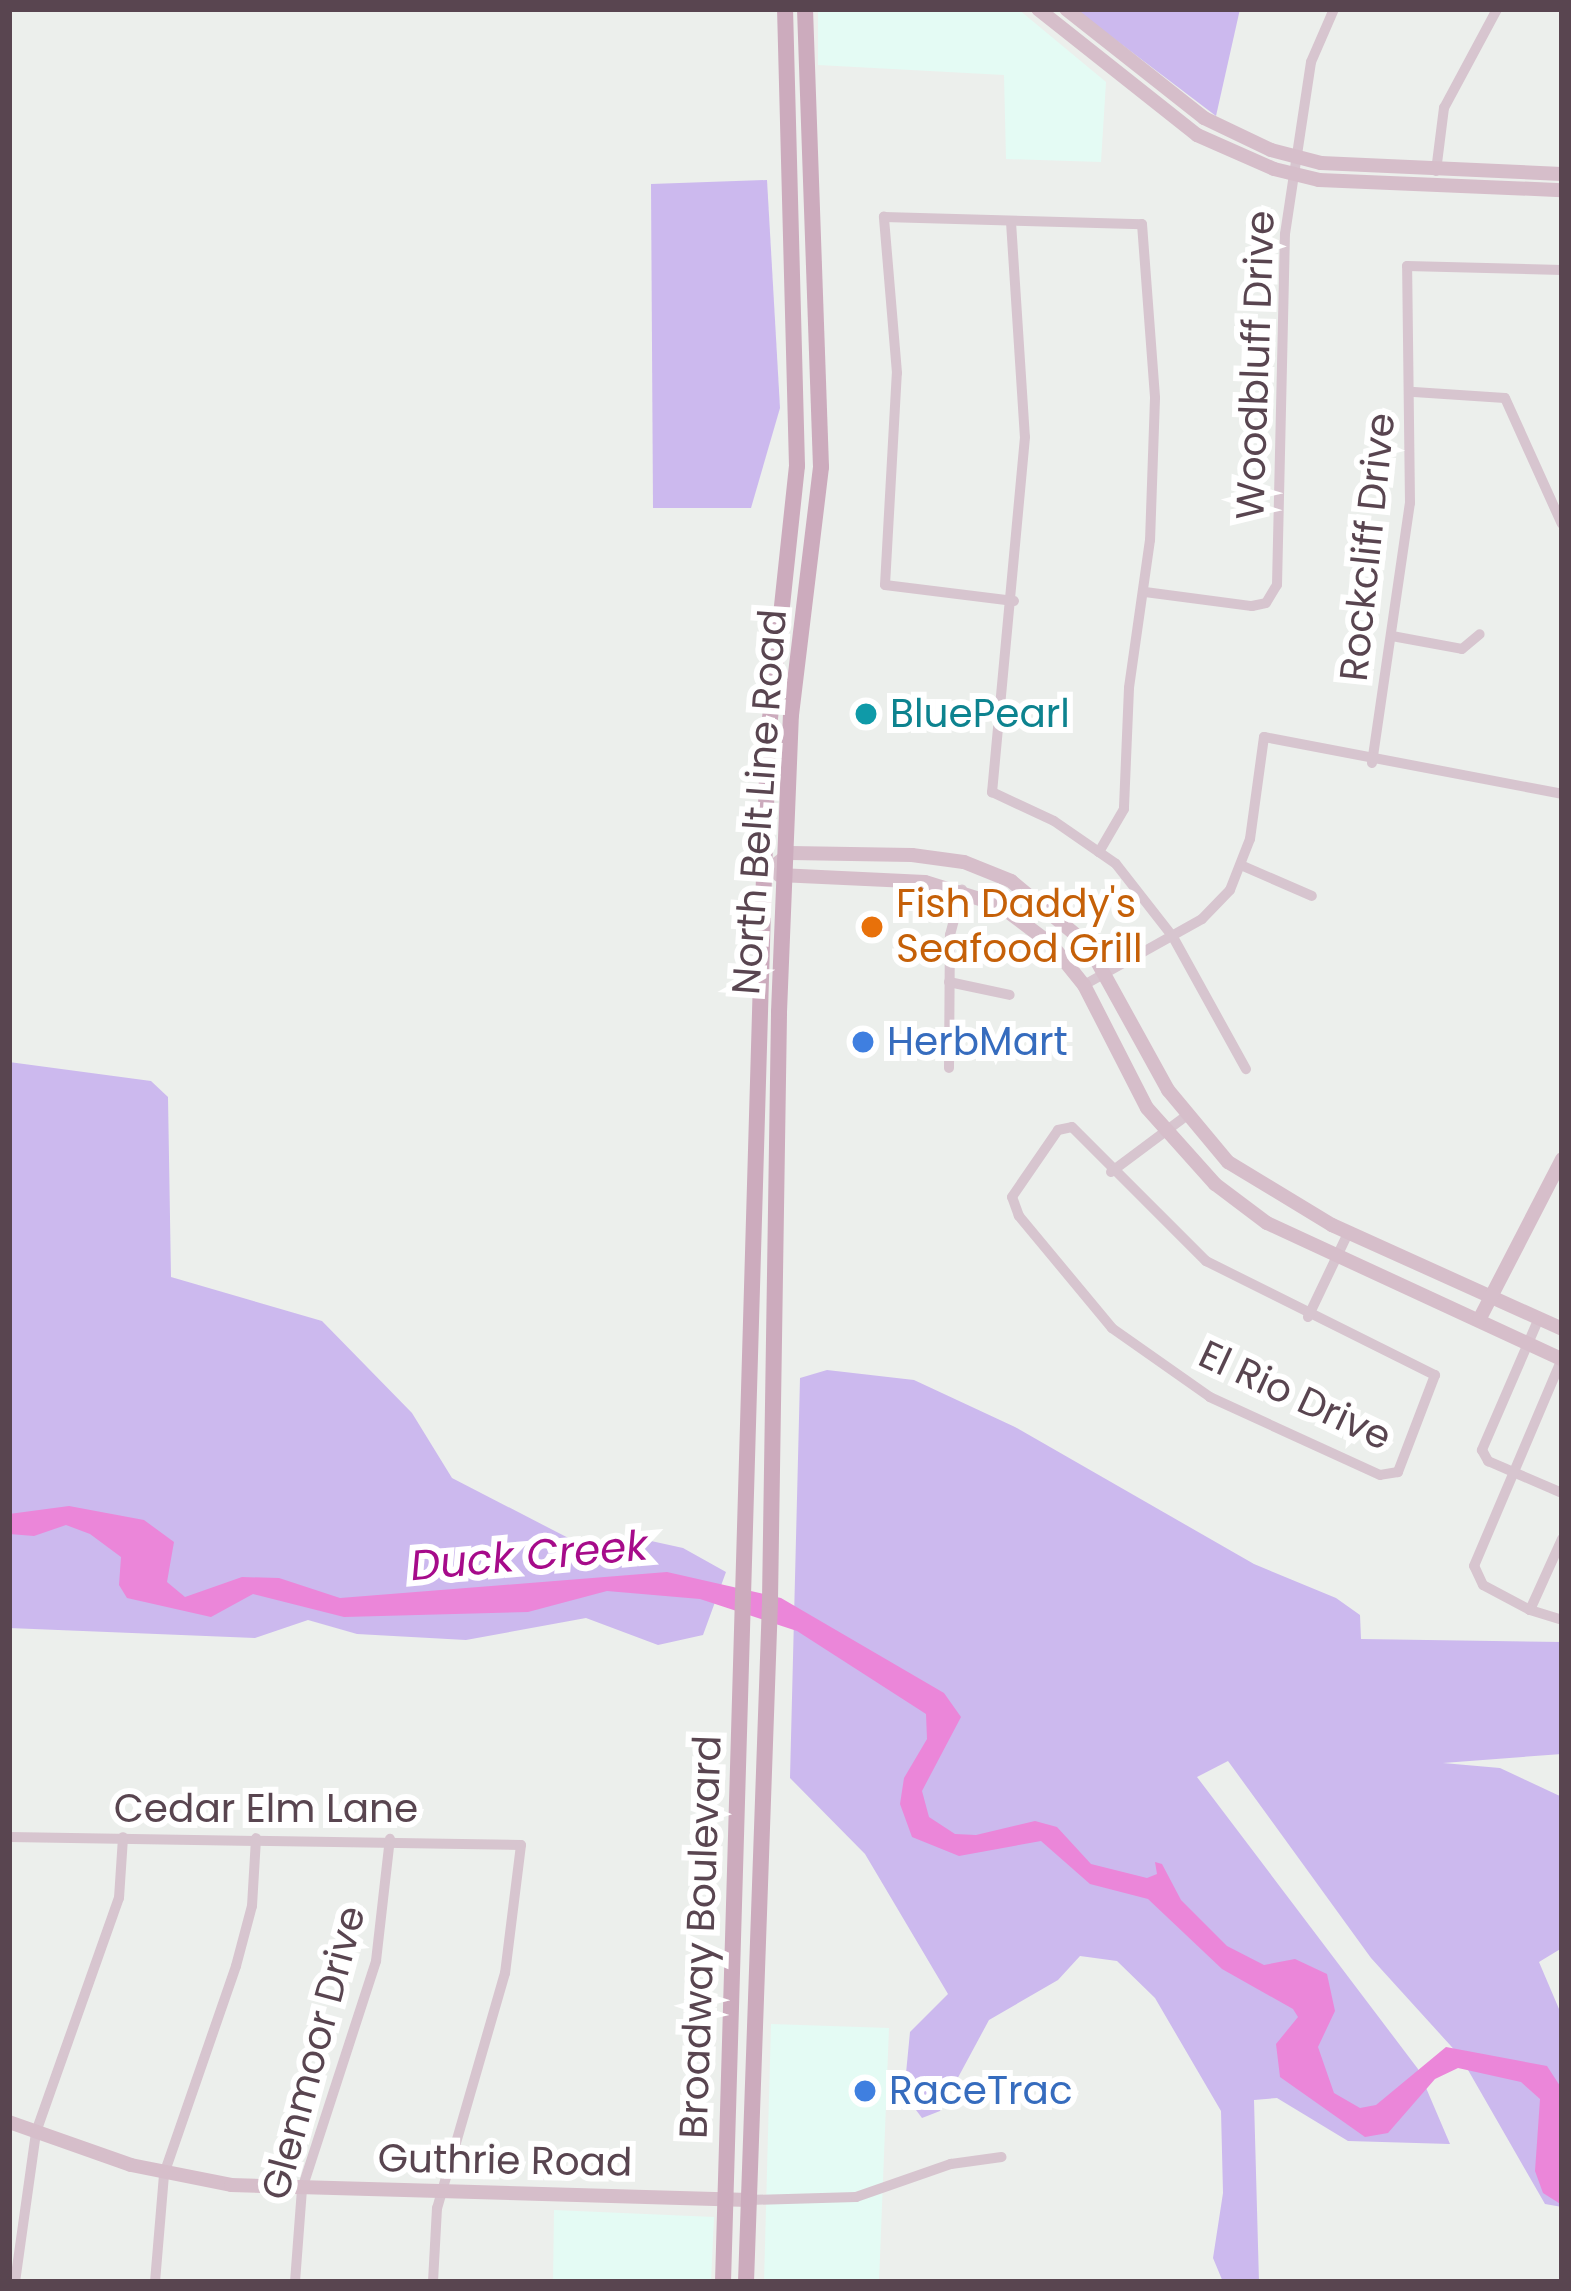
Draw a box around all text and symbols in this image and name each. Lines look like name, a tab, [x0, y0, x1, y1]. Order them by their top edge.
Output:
street label: Woodbluff Drive	[1227, 210, 1285, 520]
street label: Rockcliff Drive	[1331, 411, 1405, 683]
street label: North Belt Line Road	[723, 608, 797, 996]
place label: BluePearl	[890, 691, 1070, 737]
marker: BluePearl	[853, 701, 879, 727]
place label: Fish Daddy's Seafood Grill	[896, 882, 1143, 973]
marker: Fish Daddy's Seafood Grill	[859, 914, 885, 940]
place label: HerbMart	[887, 1019, 1068, 1065]
marker: HerbMart	[850, 1029, 876, 1055]
street label: El Rio Drive	[1192, 1331, 1398, 1461]
water label: Duck Creek	[408, 1521, 650, 1591]
street label: Broadway Boulevard	[671, 1735, 731, 2139]
street label: Cedar Elm Lane	[114, 1786, 418, 1832]
street label: Glenmoor Drive	[252, 1901, 376, 2205]
place label: RaceTrac	[889, 2068, 1073, 2114]
marker: RaceTrac	[852, 2078, 878, 2104]
street label: Guthrie Road	[377, 2135, 633, 2187]

